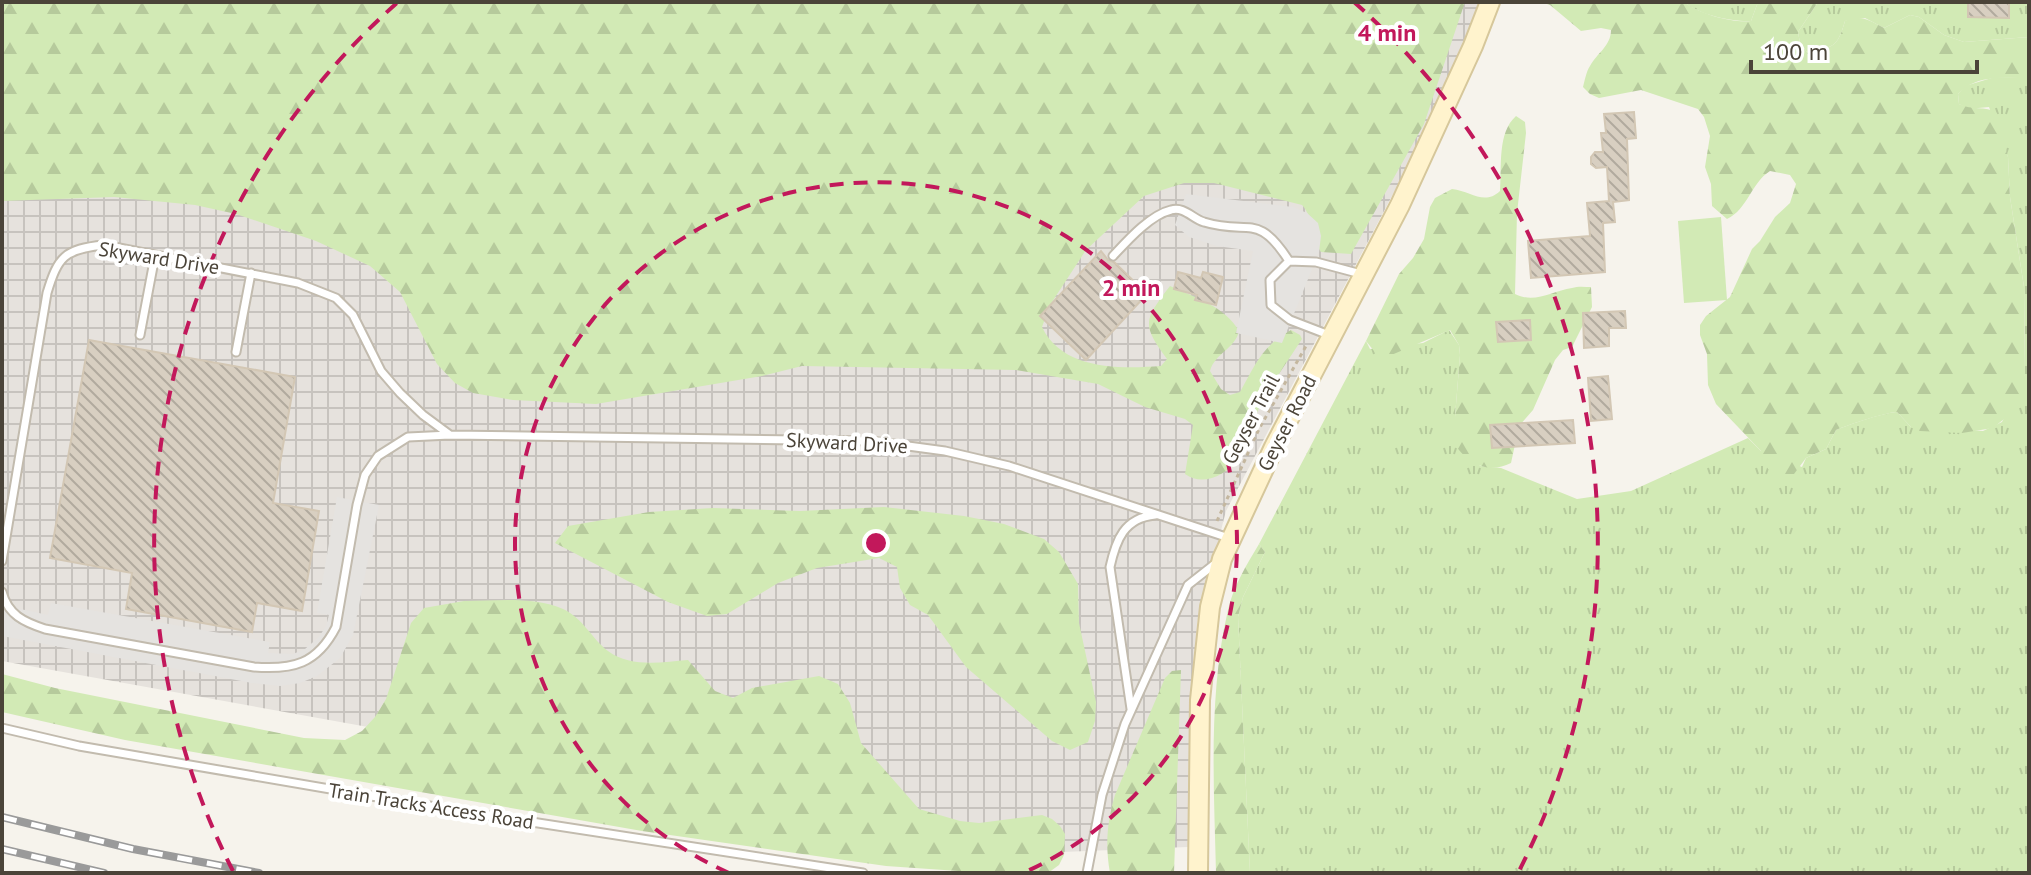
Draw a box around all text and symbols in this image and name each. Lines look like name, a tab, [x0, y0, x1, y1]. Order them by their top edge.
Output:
text: 4 min	[1358, 17, 1416, 48]
scale bar	[1751, 24, 1977, 74]
text: 100 m	[1763, 36, 1828, 67]
street label: Skyward Drive	[97, 236, 221, 280]
text: 2 min	[1102, 272, 1160, 303]
street label: Geyser Trail	[1216, 369, 1286, 469]
street label: Geyser Road	[1252, 371, 1322, 475]
street label: Skyward Drive	[785, 427, 909, 459]
centre of rings	[862, 529, 890, 557]
street label: Train Tracks Access Road	[327, 777, 535, 835]

